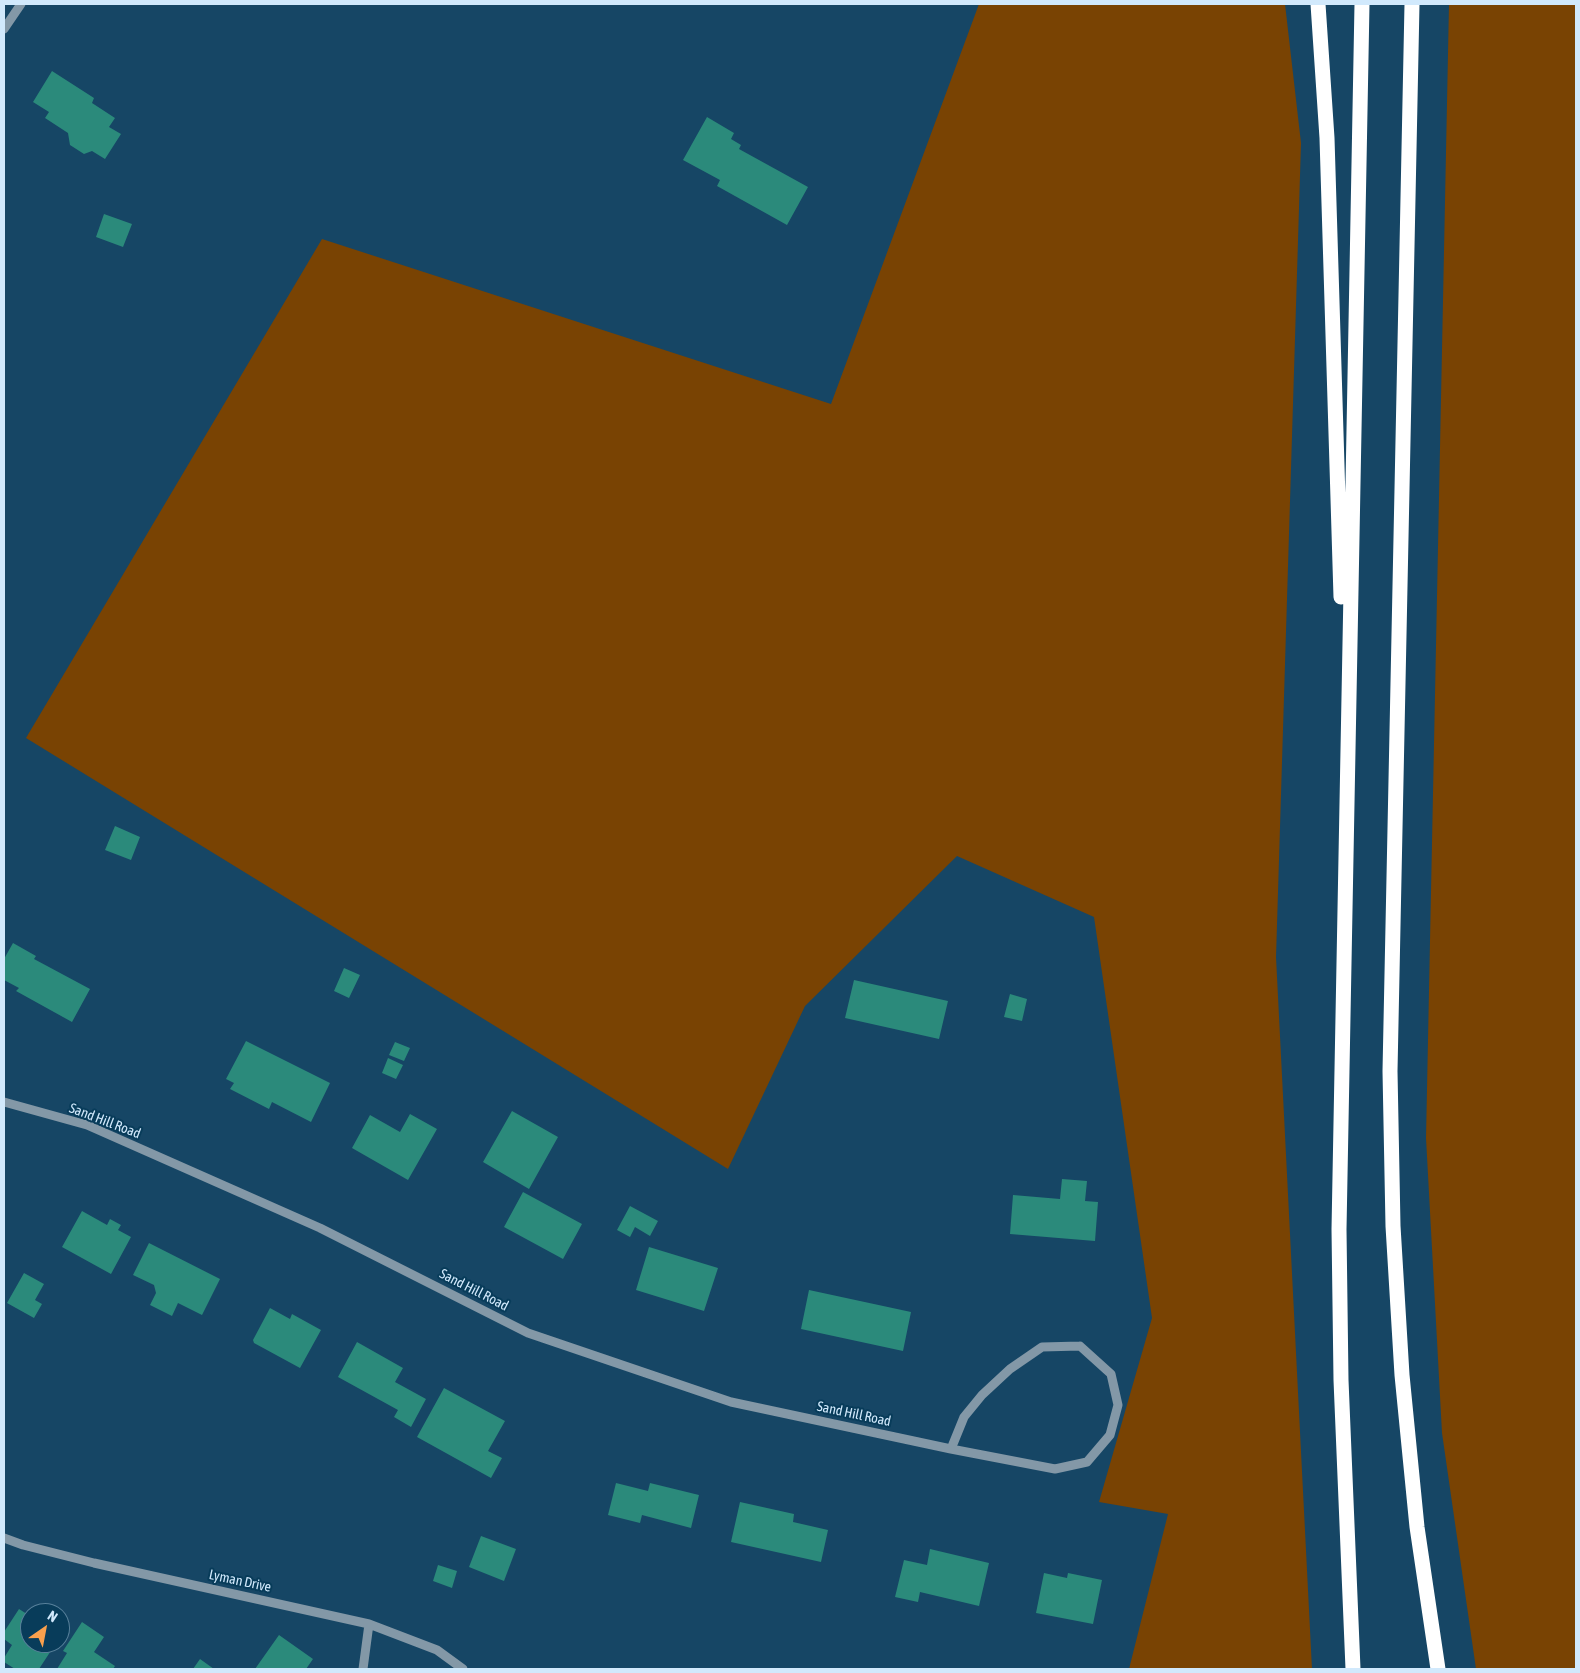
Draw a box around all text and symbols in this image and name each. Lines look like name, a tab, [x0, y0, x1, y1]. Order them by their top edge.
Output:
street label: Sand Hill Road	[67, 1100, 143, 1142]
street label: Sand Hill Road	[437, 1265, 511, 1315]
street label: Sand Hill Road	[815, 1398, 893, 1430]
street label: Lyman Drive	[207, 1566, 273, 1596]
north arrow	[20, 1603, 70, 1653]
text: N	[45, 1607, 60, 1625]

